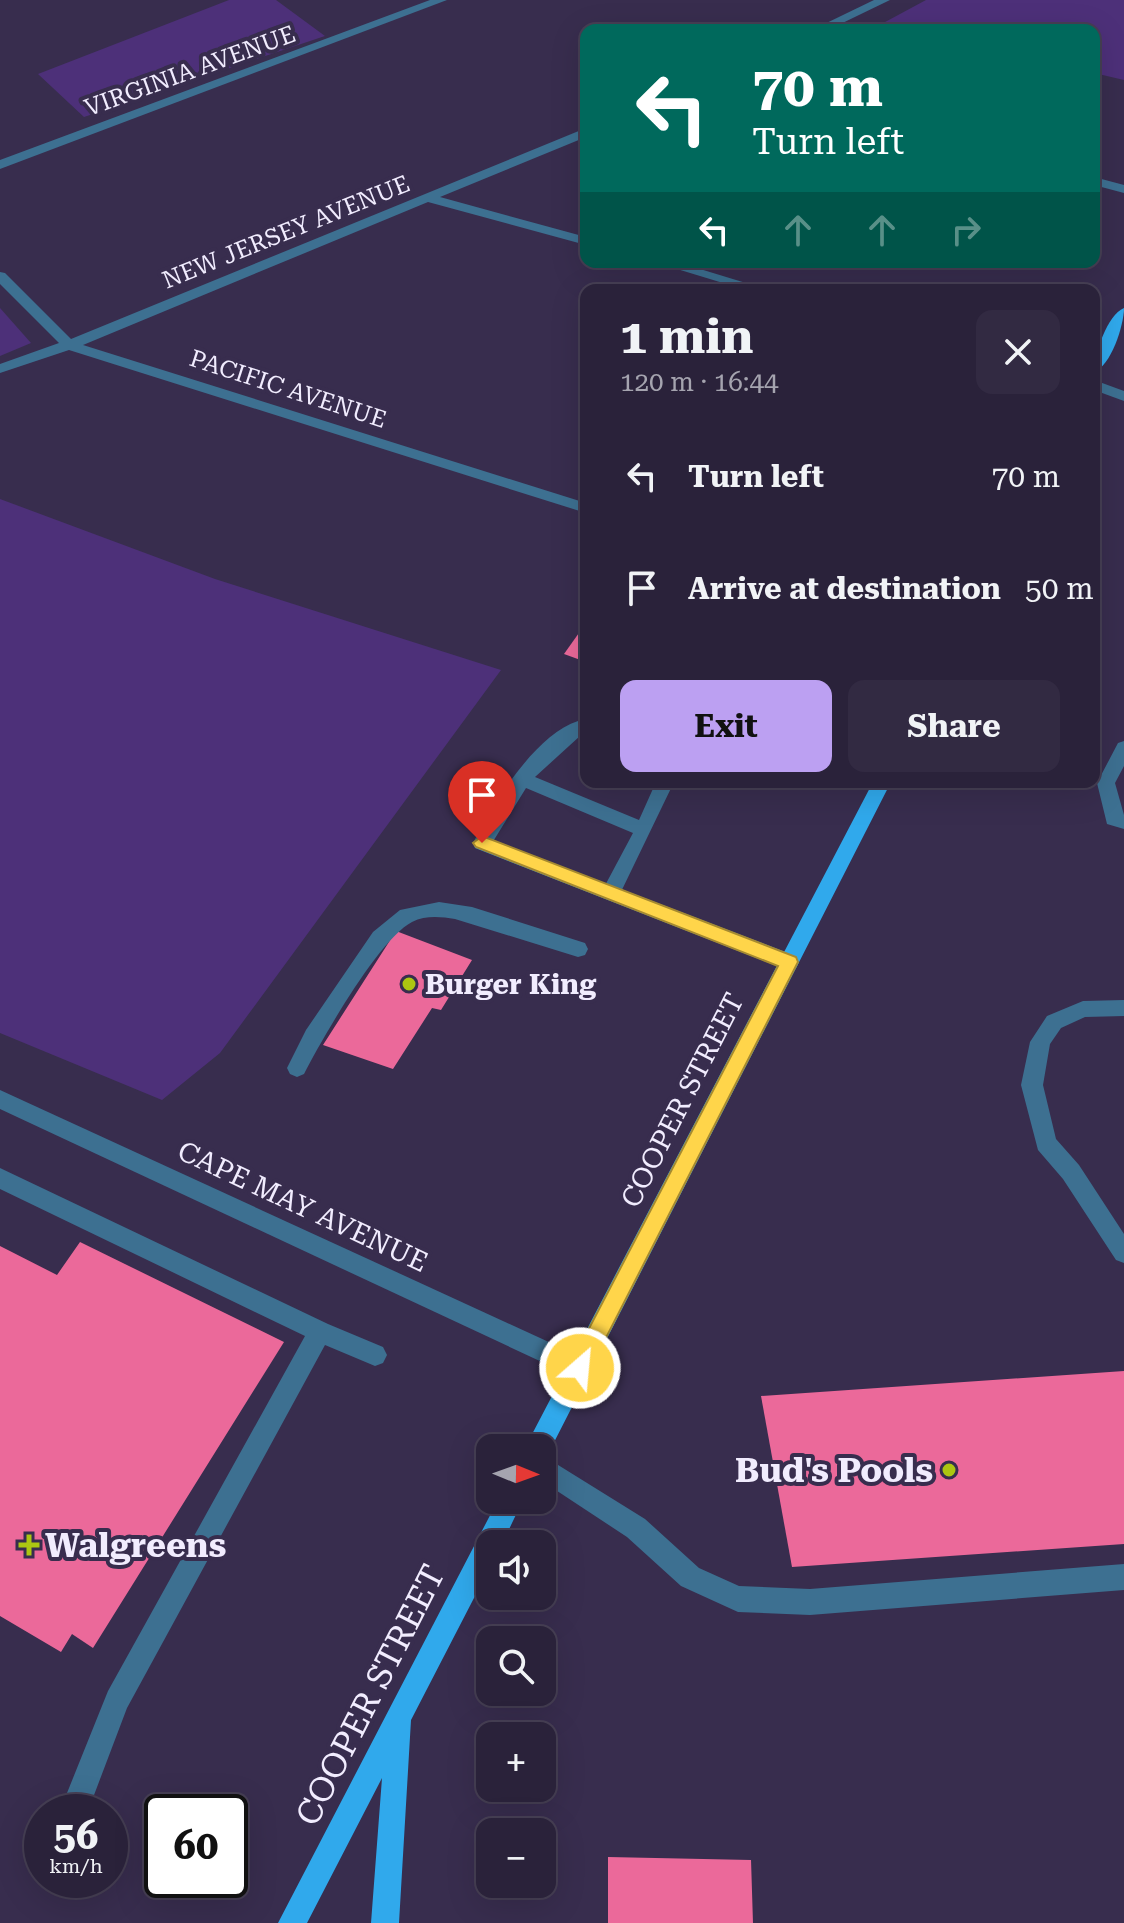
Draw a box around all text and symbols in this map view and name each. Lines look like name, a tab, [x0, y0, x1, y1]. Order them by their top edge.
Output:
street label: VIRGINIA AVENUE	[81, 20, 299, 122]
text: 70 m	[752, 54, 883, 120]
icon: left	[620, 56, 724, 160]
text: Turn left	[752, 121, 904, 163]
street label: NEW JERSEY AVENUE	[158, 169, 414, 295]
icon: left	[692, 208, 736, 252]
icon: ahead	[776, 208, 820, 252]
icon: ahead	[860, 208, 904, 252]
icon: right	[944, 208, 988, 252]
text: 1 min	[620, 309, 753, 365]
button: close	[976, 310, 1060, 394]
street label: PACIFIC AVENUE	[186, 344, 390, 434]
text: 120 m · 16:44	[620, 367, 779, 397]
icon: left	[620, 454, 664, 498]
text: Turn left	[688, 459, 824, 494]
text: 70 m	[991, 459, 1060, 494]
icon: arrive	[620, 566, 664, 610]
text: Arrive at destination	[688, 571, 1001, 606]
text: 50 m	[1025, 571, 1094, 606]
button: Exit	[620, 680, 832, 772]
button: Share	[848, 680, 1060, 772]
pin	[448, 761, 516, 843]
icon: arrive	[460, 773, 504, 817]
place label: Burger King	[425, 968, 597, 1001]
marker: Burger King	[400, 975, 418, 993]
street label: COOPER STREET	[614, 987, 751, 1213]
street label: CAPE MAY AVENUE	[173, 1134, 433, 1279]
position arrow	[538, 1326, 622, 1410]
north arrow	[476, 1434, 556, 1514]
map controls	[476, 1434, 556, 1898]
place label: Bud's Pools	[735, 1450, 933, 1490]
marker: Bud's Pools	[940, 1461, 958, 1479]
place label: Walgreens	[45, 1525, 226, 1565]
button: sound	[476, 1530, 556, 1610]
marker: Walgreens	[20, 1536, 38, 1554]
street label: COOPER STREET	[287, 1558, 453, 1832]
button: search	[476, 1626, 556, 1706]
button: +	[476, 1722, 556, 1802]
speed limit sign: 60	[144, 1794, 248, 1898]
text: 56	[54, 1812, 98, 1859]
button: −	[476, 1818, 556, 1898]
text: km/h	[49, 1854, 103, 1878]

